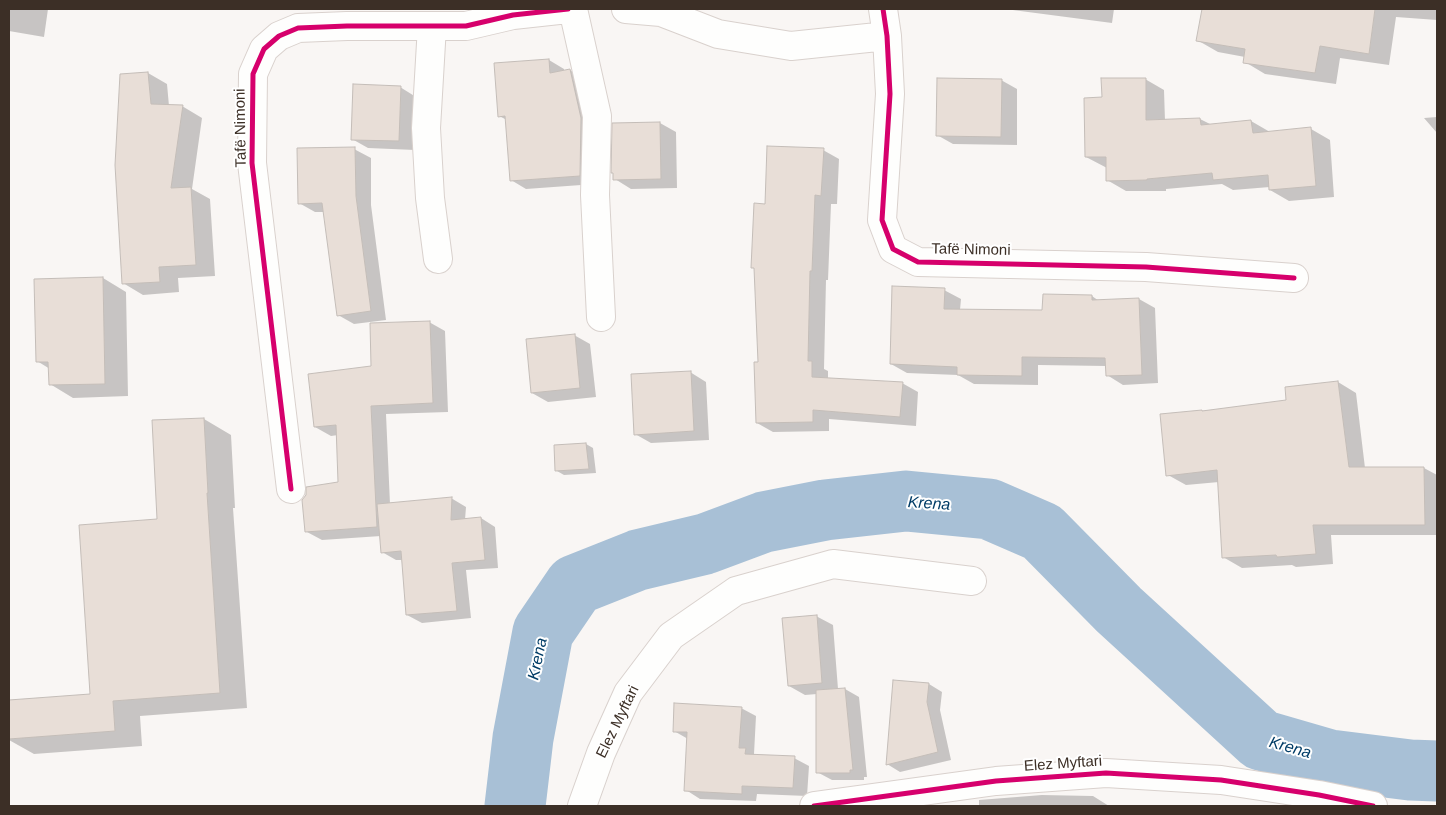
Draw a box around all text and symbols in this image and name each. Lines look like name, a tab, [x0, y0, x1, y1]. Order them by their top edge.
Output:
street label: Tafë Nimoni	[231, 88, 251, 168]
street label: Tafë Nimoni	[931, 240, 1011, 260]
water label: Krena	[907, 493, 951, 515]
water label: Krena	[524, 636, 552, 682]
street label: Elez Myftari	[593, 683, 643, 761]
water label: Krena	[1267, 733, 1313, 763]
street label: Elez Myftari	[1023, 752, 1103, 776]

